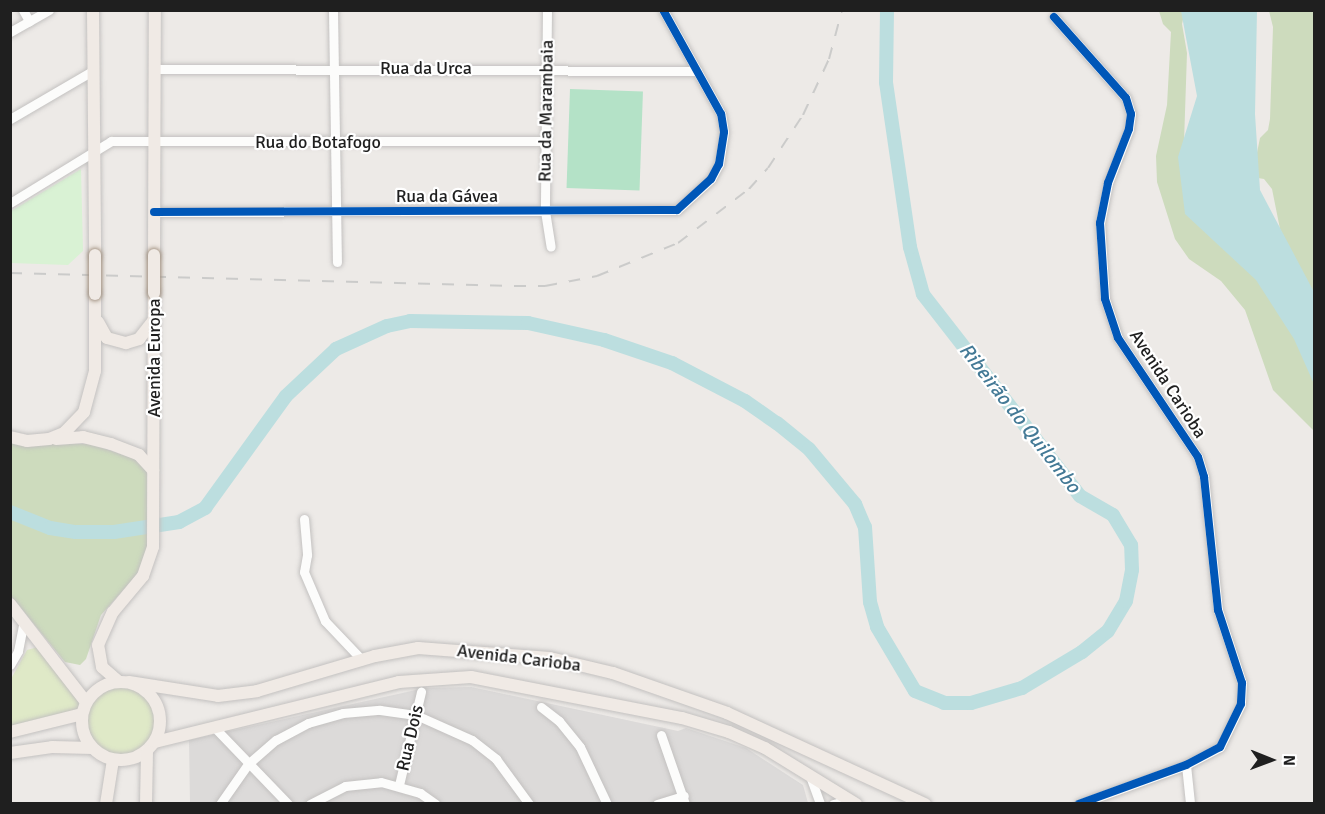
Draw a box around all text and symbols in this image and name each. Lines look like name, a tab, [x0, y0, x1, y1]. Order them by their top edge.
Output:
street label: Rua da Marambaia	[534, 40, 558, 182]
street label: Rua da Urca	[380, 57, 472, 79]
street label: Rua do Botafogo	[255, 131, 381, 153]
street label: Rua da Gávea	[396, 185, 498, 207]
street label: Avenida Europa	[143, 298, 165, 418]
street label: Avenida Carioba	[1125, 326, 1211, 442]
water label: Ribeirão do Quilombo	[954, 338, 1086, 498]
street label: Avenida Carioba	[456, 640, 582, 676]
street label: Rua Dois	[392, 703, 428, 773]
north arrow	[1241, 730, 1301, 790]
text: N	[1279, 755, 1299, 766]

